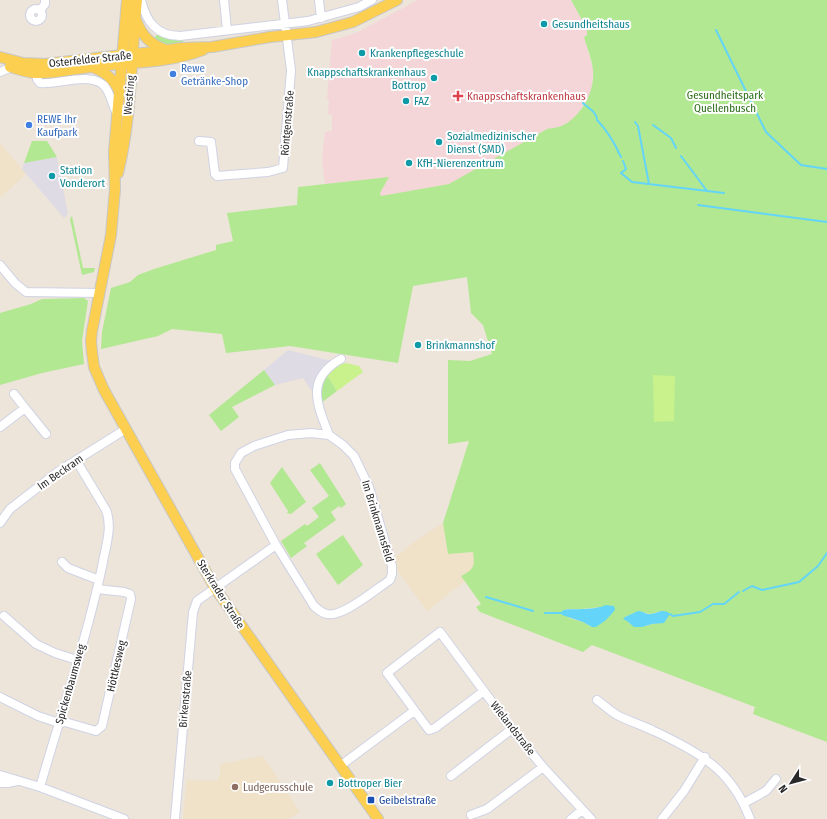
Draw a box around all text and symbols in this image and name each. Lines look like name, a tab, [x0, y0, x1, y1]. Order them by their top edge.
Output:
place label: Gesundheitshaus	[552, 18, 630, 31]
marker: Gesundheitshaus	[539, 19, 549, 29]
place label: Krankenpflegeschule	[370, 47, 464, 60]
marker: Krankenpflegeschule	[357, 48, 367, 58]
street label: Osterfelder Straße	[48, 49, 132, 70]
place label: Rewe Getränke-Shop	[181, 62, 248, 88]
place label: Knappschaftskrankenhaus Bottrop	[307, 66, 426, 92]
marker: Rewe Getränke-Shop	[168, 69, 178, 79]
marker: Knappschaftskrankenhaus Bottrop	[429, 73, 439, 83]
street label: Westring	[121, 74, 138, 115]
park label: Gesundheitspark Quellenbusch	[687, 89, 764, 115]
street label: Röntgenstraße	[278, 90, 297, 156]
marker: Knappschaftskrankenhaus	[452, 90, 464, 102]
place label: Knappschaftskrankenhaus	[467, 90, 586, 103]
place label: FAZ	[414, 95, 429, 108]
marker: FAZ	[401, 96, 411, 106]
place label: REWE Ihr Kaufpark	[37, 113, 78, 139]
marker: REWE Ihr Kaufpark	[24, 120, 34, 130]
place label: Sozialmedizinischer Dienst (SMD)	[447, 130, 536, 156]
marker: Sozialmedizinischer Dienst (SMD)	[434, 137, 444, 147]
place label: KfH-Nierenzentrum	[417, 157, 504, 170]
marker: KfH-Nierenzentrum	[404, 158, 414, 168]
place label: Station Vonderort	[60, 164, 105, 190]
marker: Station Vonderort	[47, 171, 57, 181]
place label: Brinkmannshof	[426, 339, 495, 352]
marker: Brinkmannshof	[413, 340, 423, 350]
street label: Im Beckram	[35, 452, 86, 493]
street label: Im Brinkmannsfeld	[359, 479, 396, 564]
street label: Sterkrader Straße	[194, 557, 247, 631]
street label: Höttkesweg	[104, 638, 129, 693]
street label: Spickenbaumsweg	[53, 642, 88, 726]
street label: Birkenstraße	[177, 670, 194, 728]
street label: Wielandstraße	[488, 699, 538, 758]
north arrow	[771, 763, 811, 803]
place label: Bottroper Bier	[338, 777, 402, 790]
marker: Bottroper Bier	[325, 778, 335, 788]
place label: Ludgerusschule	[243, 781, 313, 794]
marker: Ludgerusschule	[230, 782, 240, 792]
text: N	[776, 782, 791, 795]
place label: Geibelstraße	[379, 794, 436, 807]
marker: Geibelstraße	[366, 795, 376, 805]

